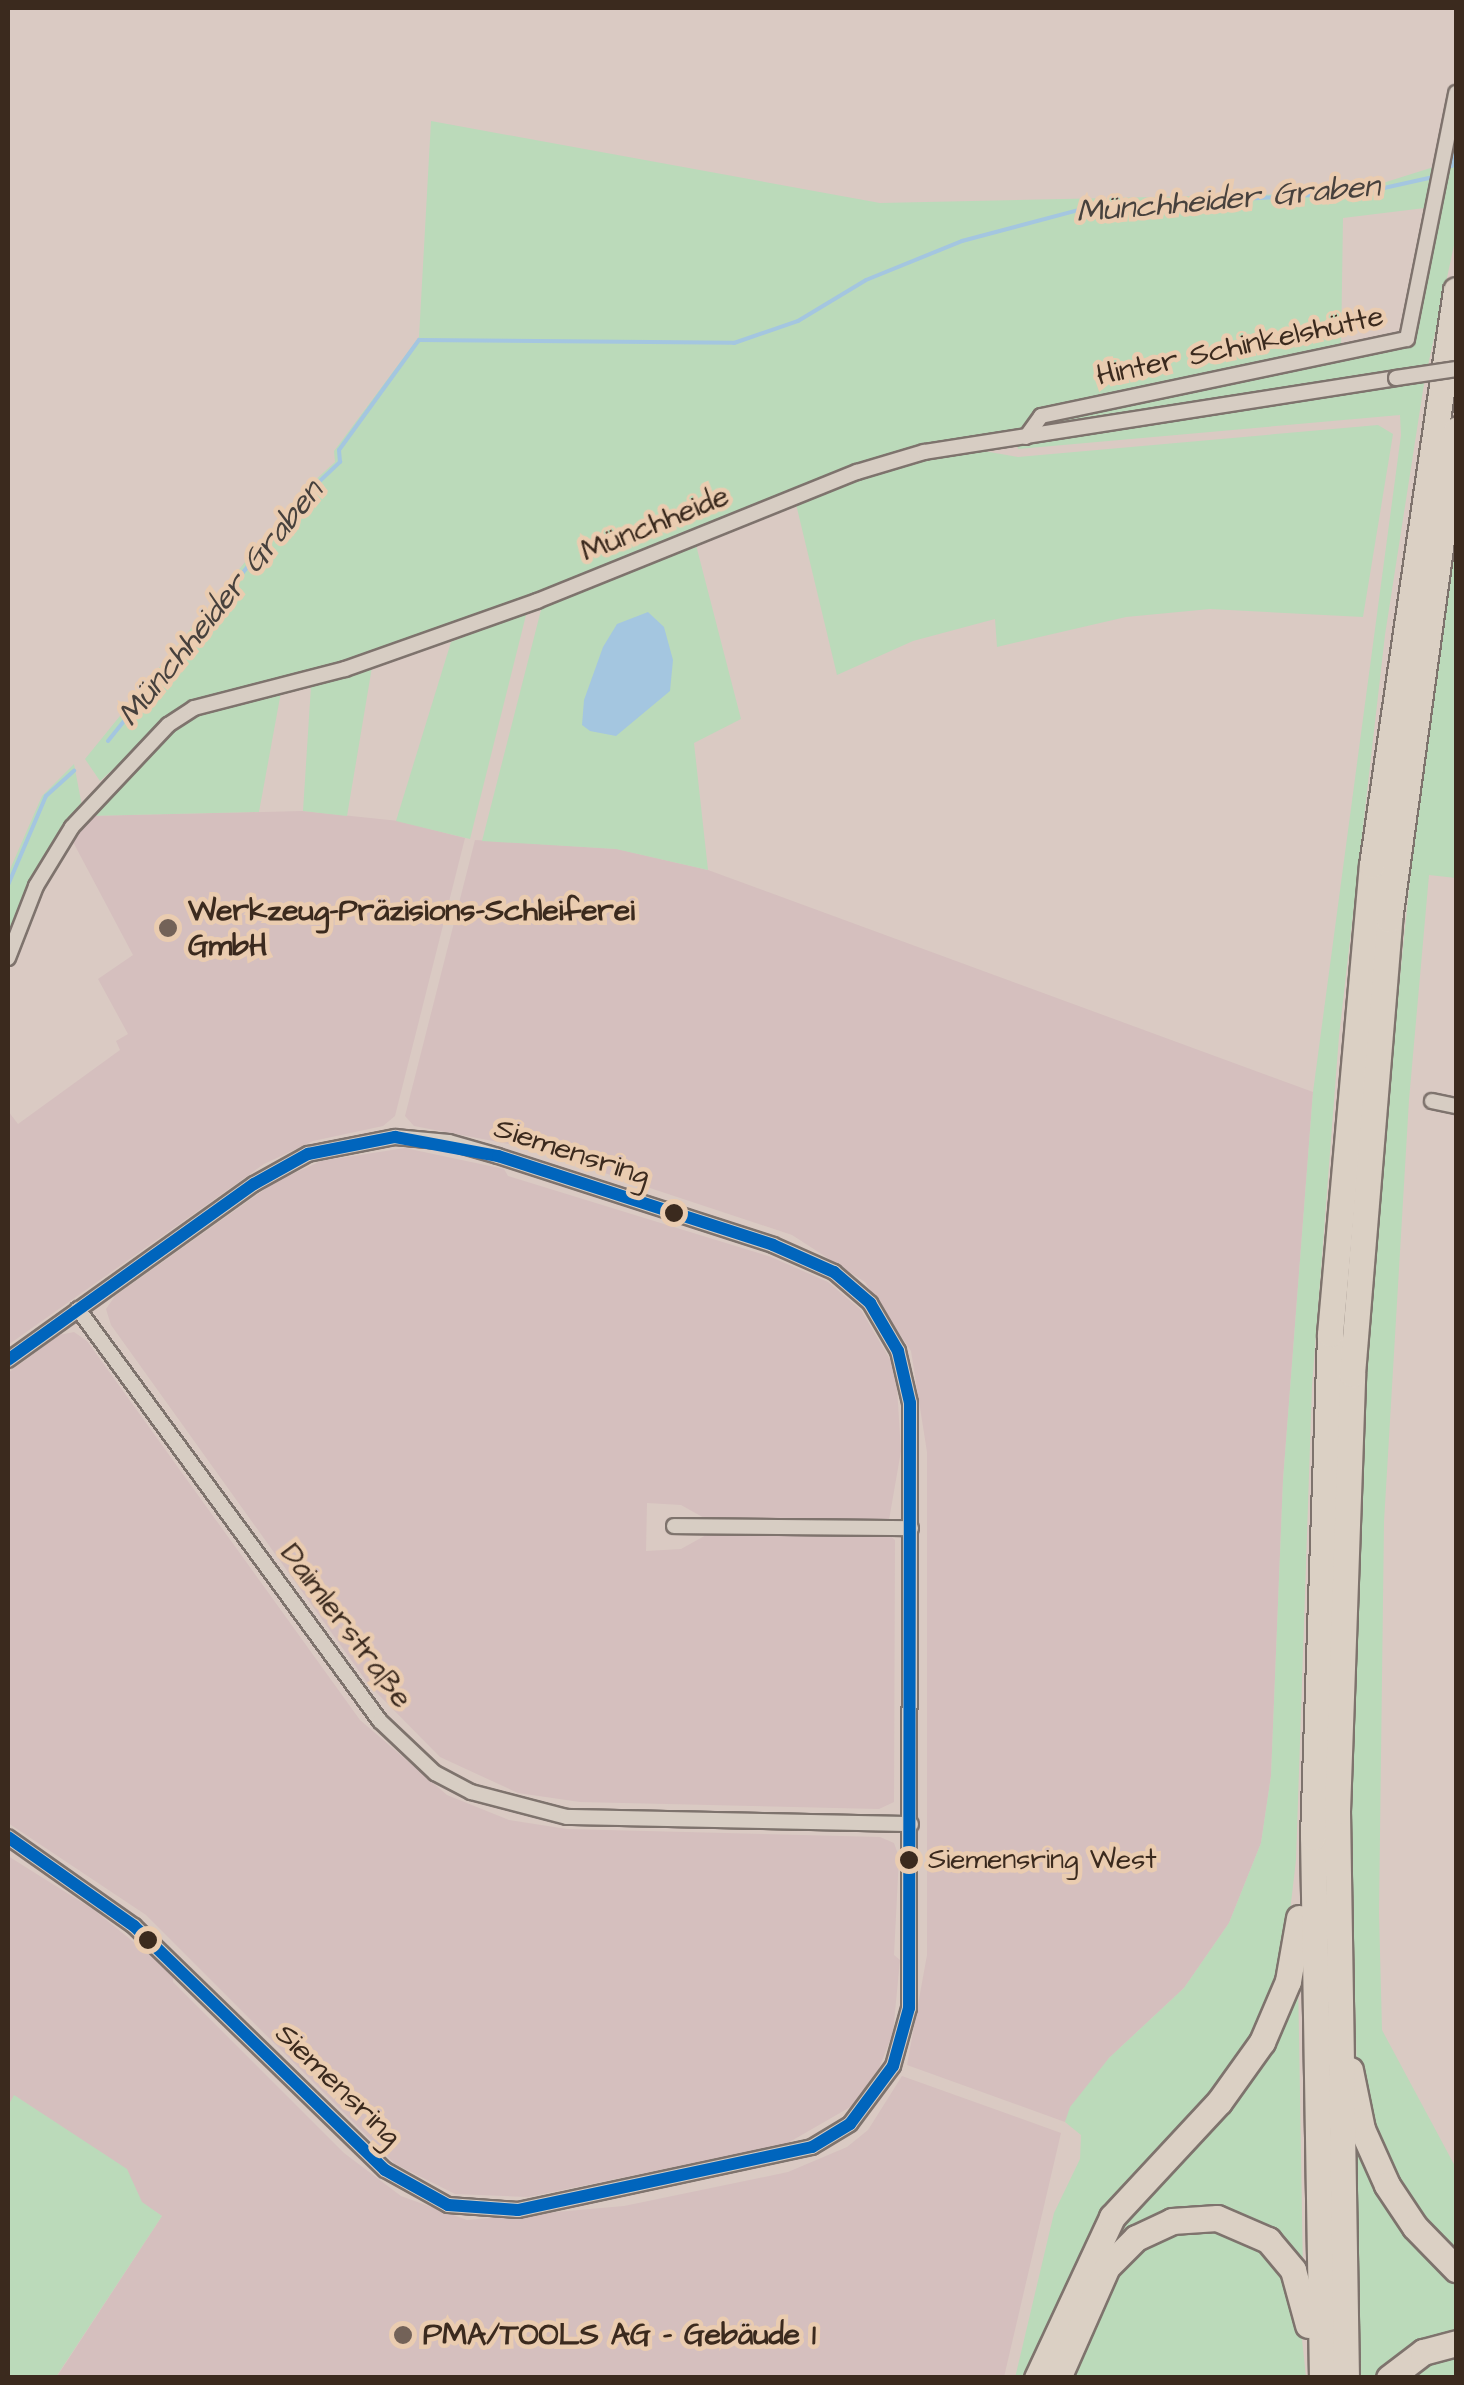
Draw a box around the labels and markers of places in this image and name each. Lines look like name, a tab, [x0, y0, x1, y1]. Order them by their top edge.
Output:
place label: Werkzeug-Präzisions-Schleiferei GmbH	[188, 893, 635, 964]
marker: Werkzeug-Präzisions-Schleiferei GmbH	[157, 917, 179, 939]
unlabelled marker	[664, 1203, 684, 1223]
place label: Siemensring West	[928, 1843, 1157, 1877]
marker: Siemensring West	[899, 1850, 919, 1870]
unlabelled marker	[138, 1930, 158, 1950]
place label: PMA/TOOLS AG - Gebäude 1	[423, 2317, 816, 2353]
marker: PMA/TOOLS AG - Gebäude 1	[392, 2324, 414, 2346]

